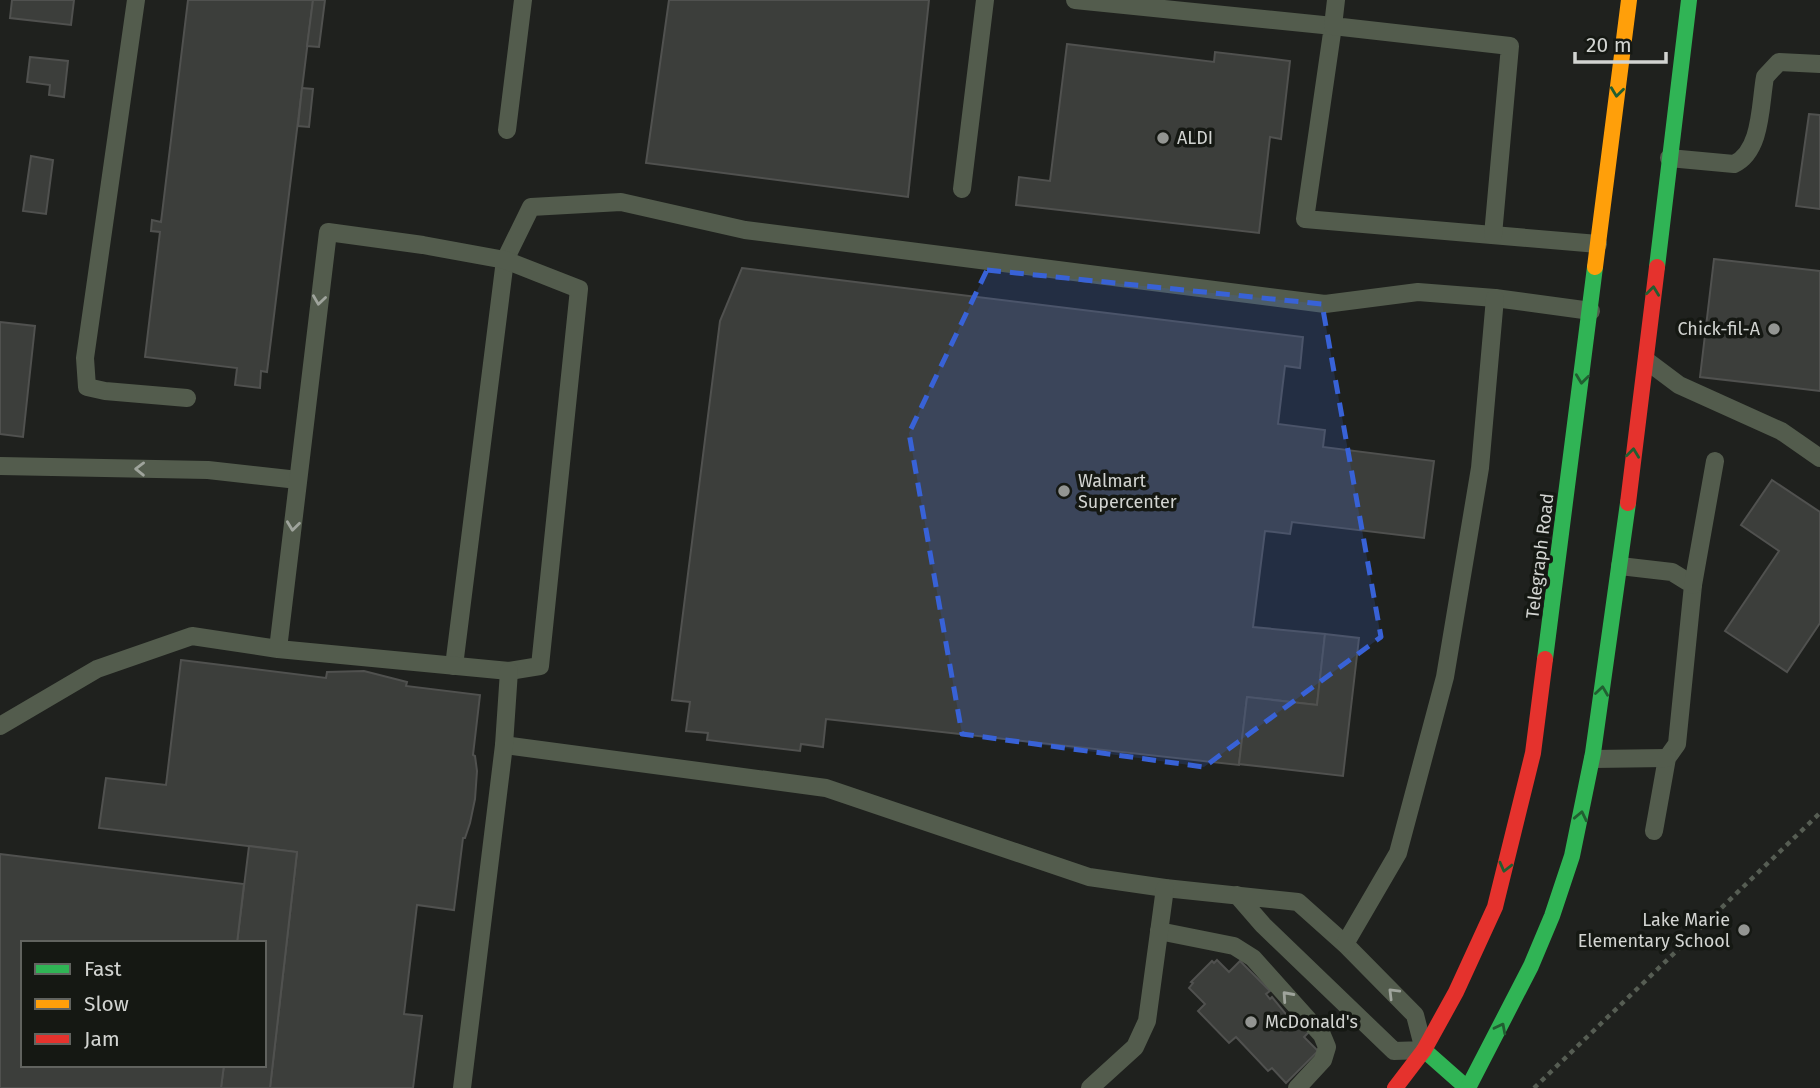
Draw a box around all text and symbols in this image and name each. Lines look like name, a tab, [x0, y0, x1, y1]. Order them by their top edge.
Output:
scale bar	[1575, 21, 1666, 65]
text: 20 m	[1586, 32, 1632, 58]
one-way arrow	[1610, 86, 1625, 98]
place label: ALDI	[1177, 127, 1213, 149]
marker: ALDI	[1155, 130, 1171, 146]
one-way arrow	[1645, 285, 1660, 297]
one-way arrow	[312, 294, 327, 306]
place label: Chick-fil-A	[1677, 318, 1761, 340]
marker: Chick-fil-A	[1766, 321, 1782, 337]
one-way arrow	[1575, 373, 1590, 384]
one-way arrow	[1626, 447, 1641, 458]
one-way arrow	[135, 461, 146, 476]
place label: Walmart Supercenter	[1078, 470, 1177, 513]
marker: Walmart Supercenter	[1056, 483, 1072, 499]
street label: Telegraph Road	[1521, 492, 1559, 620]
one-way arrow	[285, 520, 300, 532]
one-way arrow	[1594, 685, 1609, 697]
one-way arrow	[1573, 810, 1588, 822]
one-way arrow	[1498, 861, 1513, 873]
place label: Lake Marie Elementary School	[1578, 909, 1730, 952]
marker: Lake Marie Elementary School	[1736, 922, 1752, 938]
legend	[21, 941, 266, 1067]
text: Fast	[84, 956, 122, 982]
one-way arrow	[1388, 988, 1401, 1001]
text: Slow	[84, 991, 129, 1017]
one-way arrow	[1283, 991, 1295, 1004]
place label: McDonald's	[1265, 1011, 1358, 1033]
marker: McDonald's	[1243, 1014, 1259, 1030]
one-way arrow	[1492, 1023, 1506, 1035]
text: Jam	[84, 1026, 120, 1052]

